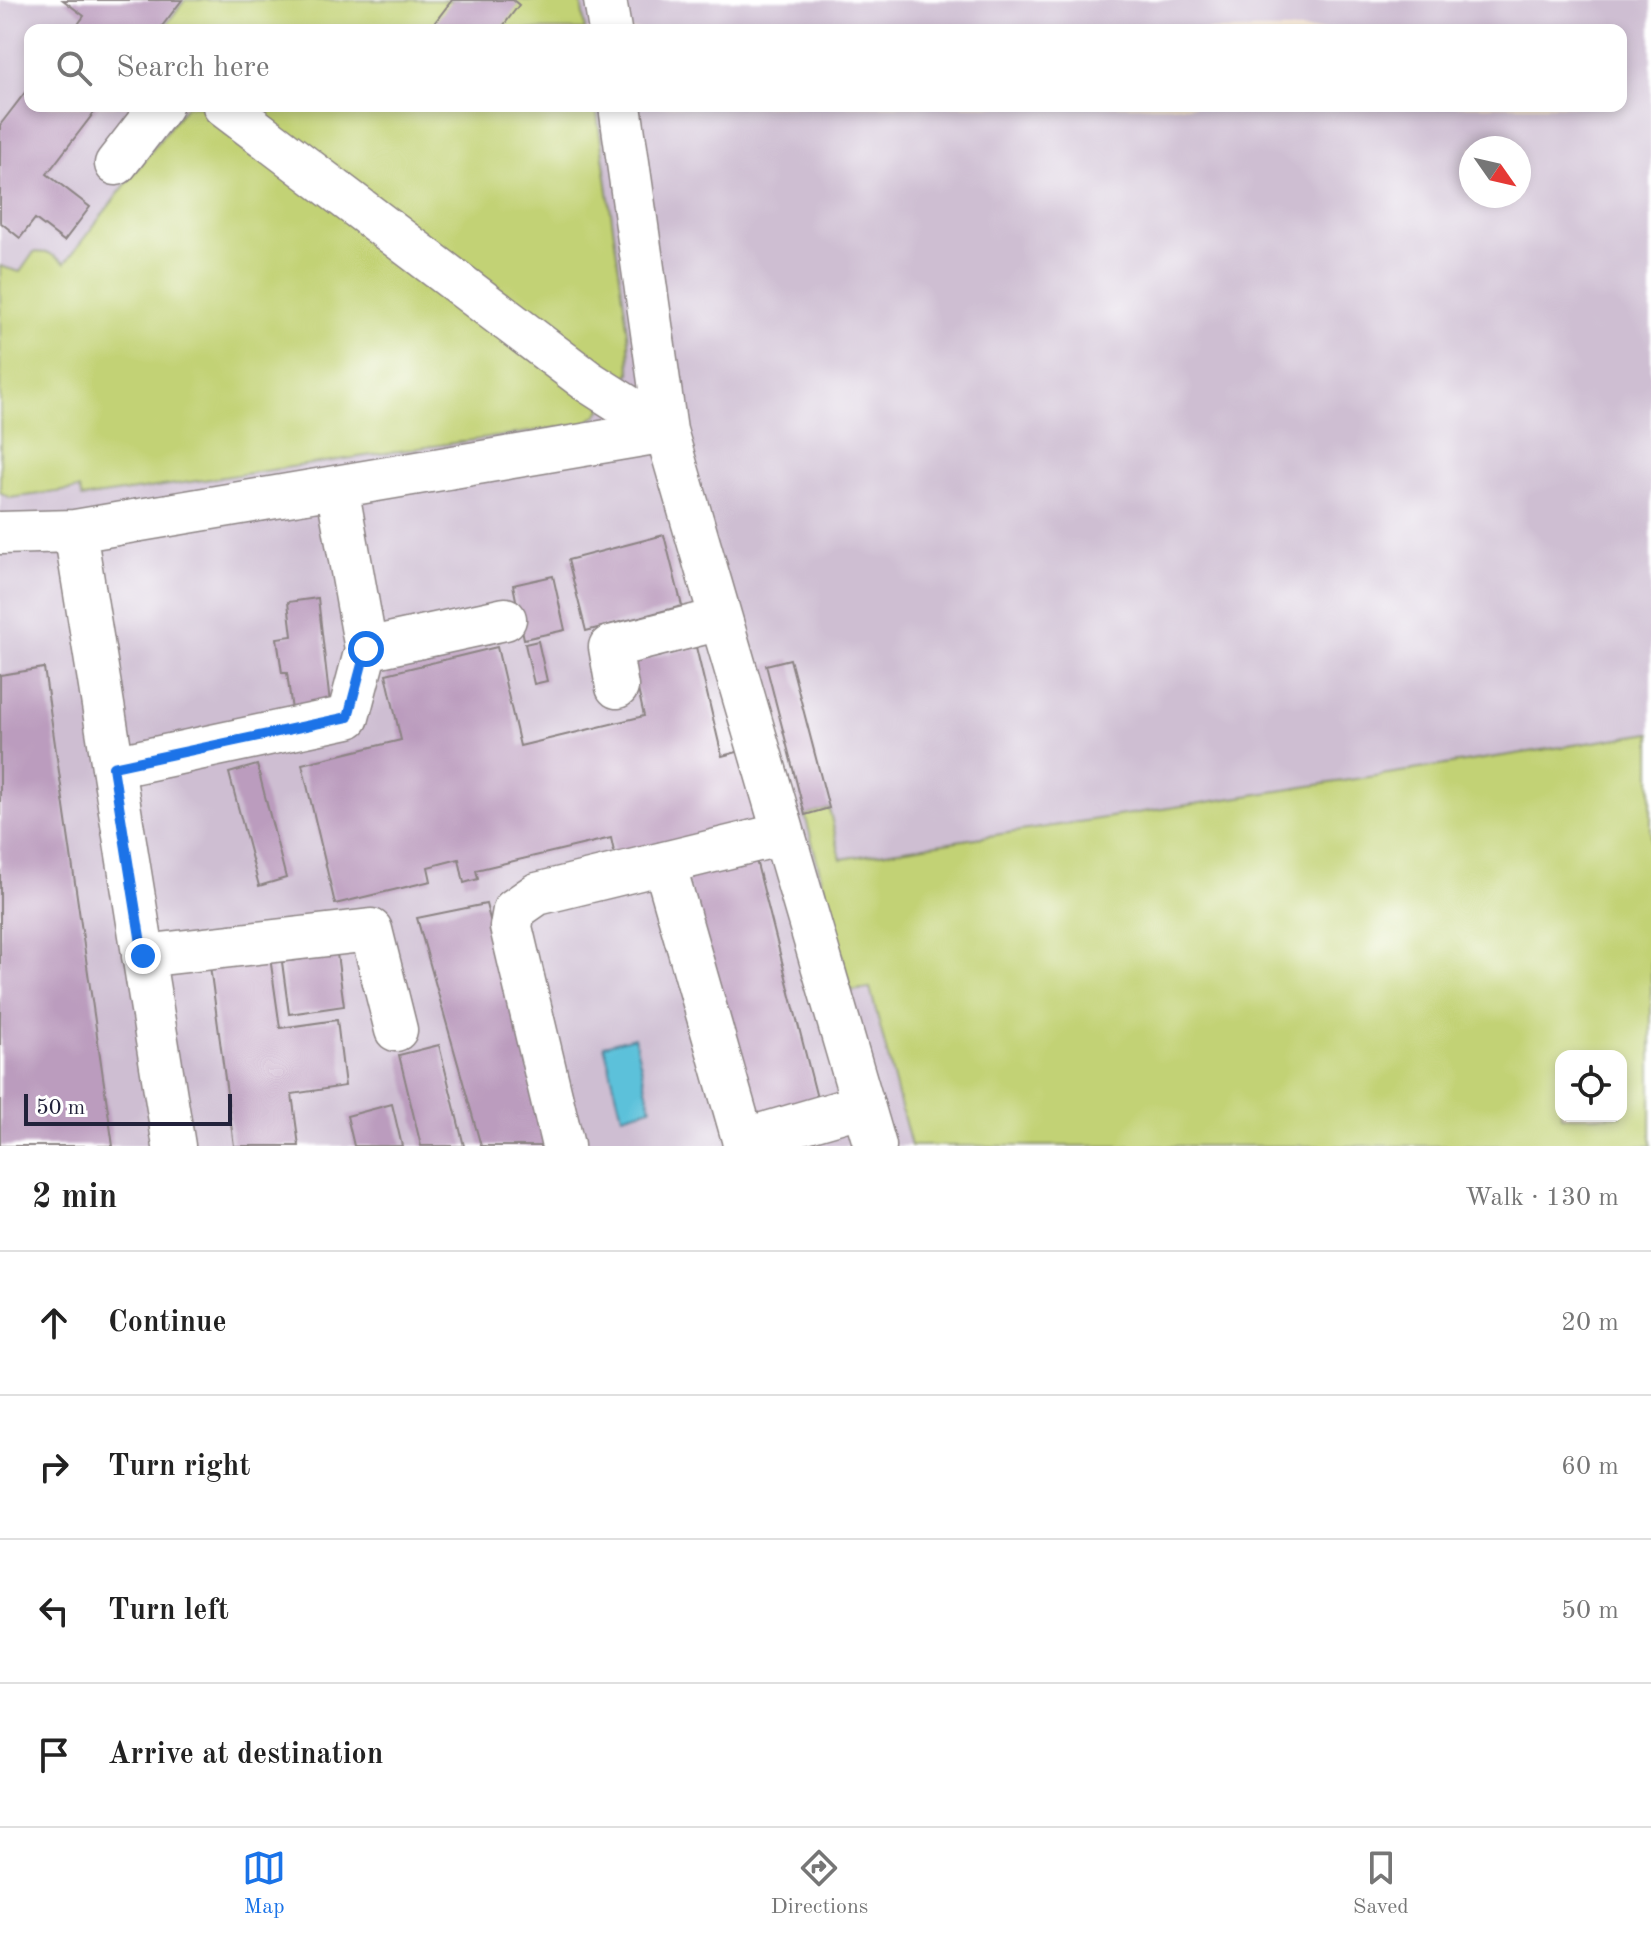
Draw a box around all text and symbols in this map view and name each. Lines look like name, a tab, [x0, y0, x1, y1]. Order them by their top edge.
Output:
search box	[24, 24, 1627, 112]
icon: search	[52, 46, 96, 90]
text: Search here	[116, 53, 270, 83]
north arrow	[1459, 136, 1531, 208]
route start	[348, 631, 384, 667]
route end	[125, 938, 161, 974]
map controls	[1555, 1050, 1627, 1122]
button: locate	[1555, 1050, 1627, 1122]
scale bar	[24, 1090, 232, 1126]
text: 50 m	[36, 1097, 85, 1119]
text: 2 min	[32, 1181, 117, 1215]
text: Walk · 130 m	[1465, 1185, 1619, 1211]
icon: ahead	[32, 1301, 76, 1345]
text: Continue	[108, 1308, 227, 1338]
text: 20 m	[1561, 1310, 1619, 1336]
icon: right	[32, 1445, 76, 1489]
text: Turn right	[108, 1452, 250, 1482]
text: 60 m	[1561, 1454, 1619, 1480]
icon: left	[32, 1589, 76, 1633]
text: Turn left	[108, 1596, 229, 1626]
text: 50 m	[1561, 1598, 1619, 1624]
icon: arrive	[32, 1733, 76, 1777]
text: Arrive at destination	[108, 1740, 383, 1770]
tab: Map	[242, 1846, 286, 1921]
tab: Directions	[771, 1846, 868, 1921]
tab: Saved	[1353, 1846, 1409, 1921]

